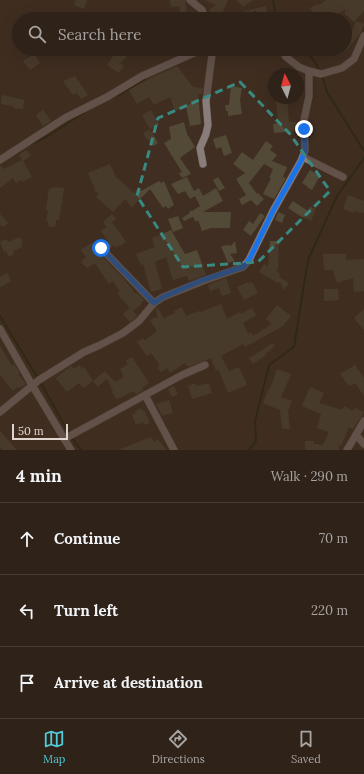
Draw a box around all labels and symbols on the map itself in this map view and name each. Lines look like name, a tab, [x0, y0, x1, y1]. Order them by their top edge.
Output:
north arrow	[268, 68, 304, 104]
route end	[295, 120, 313, 138]
route start	[92, 239, 110, 257]
scale bar	[12, 422, 68, 441]

